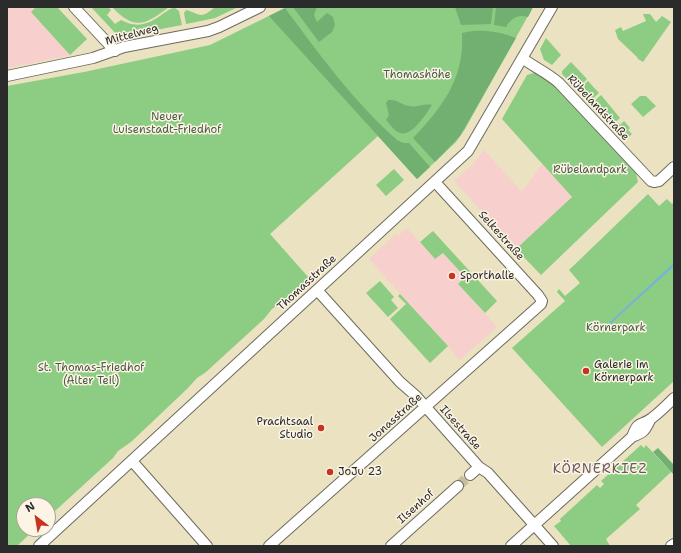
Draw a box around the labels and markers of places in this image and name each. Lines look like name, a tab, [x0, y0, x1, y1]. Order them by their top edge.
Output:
place label: Sporthalle	[460, 269, 514, 283]
marker: Sporthalle	[447, 271, 457, 281]
place label: Galerie im Körnerpark	[594, 358, 654, 384]
marker: Galerie im Körnerpark	[581, 366, 591, 376]
place label: Prachtsaal Studio	[256, 415, 313, 441]
marker: Prachtsaal Studio	[316, 423, 326, 433]
place label: JoJu 23	[338, 465, 382, 479]
marker: JoJu 23	[325, 467, 335, 477]

